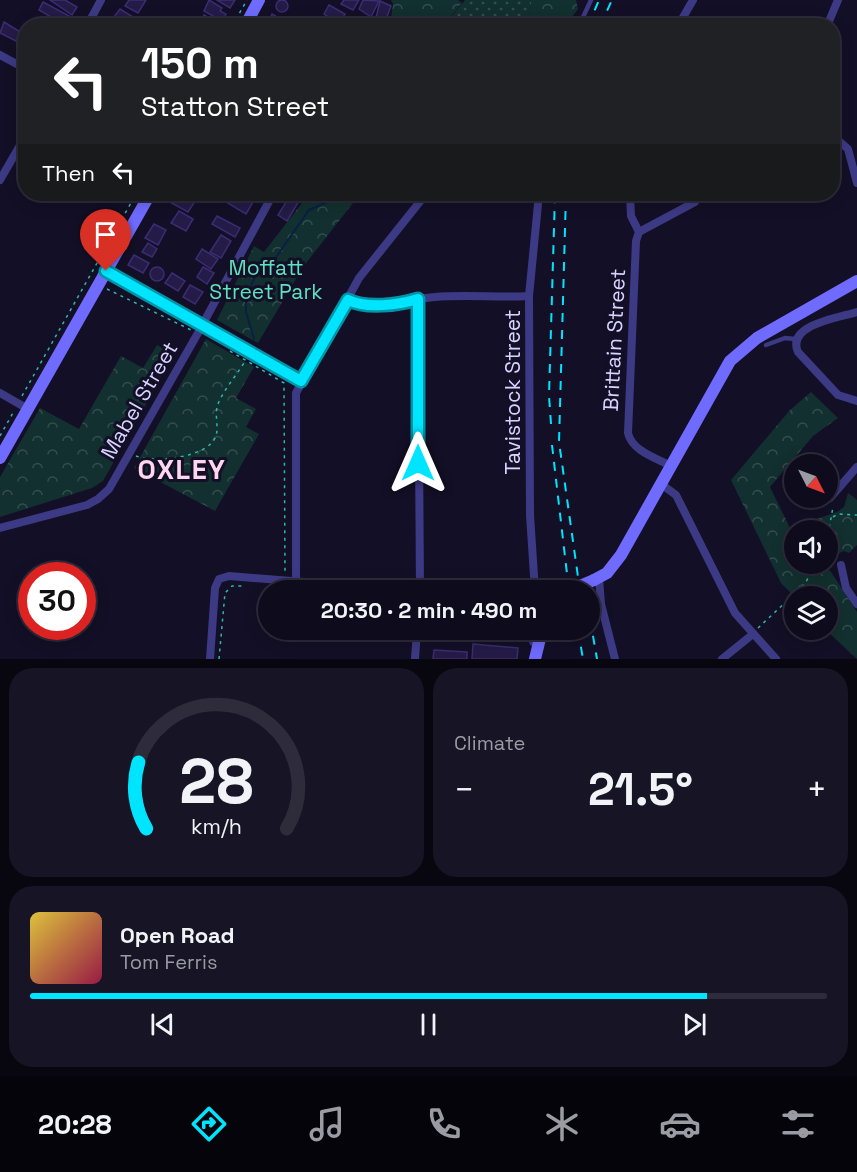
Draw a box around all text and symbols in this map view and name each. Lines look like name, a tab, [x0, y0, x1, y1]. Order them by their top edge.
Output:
text: 150 m	[141, 37, 259, 90]
icon: left	[42, 42, 120, 120]
text: Statton Street	[141, 89, 329, 124]
icon: left	[107, 156, 140, 189]
text: Then	[42, 159, 95, 187]
pin	[80, 209, 131, 271]
icon: arrive	[89, 218, 122, 251]
park label: Moffatt Street Park	[209, 254, 323, 305]
street label: Brittain Street	[597, 268, 631, 412]
street label: Tavistock Street	[499, 309, 526, 475]
street label: Mabel Street	[95, 337, 183, 463]
position arrow	[386, 431, 450, 495]
district label: OXLEY	[138, 452, 226, 487]
north arrow	[784, 454, 838, 508]
map controls	[784, 454, 838, 640]
button: sound	[784, 520, 838, 574]
speed limit sign: 30	[18, 562, 96, 640]
button: layers	[784, 586, 838, 640]
text: 20:30 · 2 min · 490 m	[321, 596, 537, 624]
text: Climate	[454, 730, 525, 756]
text: 28	[179, 742, 254, 821]
text: 21.5°	[588, 761, 693, 818]
text: −	[454, 769, 474, 811]
text: +	[807, 769, 827, 811]
text: km/h	[191, 814, 242, 841]
text: Open Road	[120, 921, 235, 949]
text: Tom Ferris	[120, 949, 218, 975]
icon: previous	[146, 1008, 179, 1041]
icon: pause	[412, 1008, 445, 1041]
icon: next	[678, 1008, 711, 1041]
icon: directions	[188, 1103, 230, 1145]
icon: music	[306, 1103, 348, 1145]
icon: phone	[423, 1103, 465, 1145]
icon: climate	[541, 1103, 583, 1145]
icon: car	[659, 1103, 701, 1145]
icon: filters	[777, 1103, 819, 1145]
text: 20:28	[38, 1107, 112, 1142]

